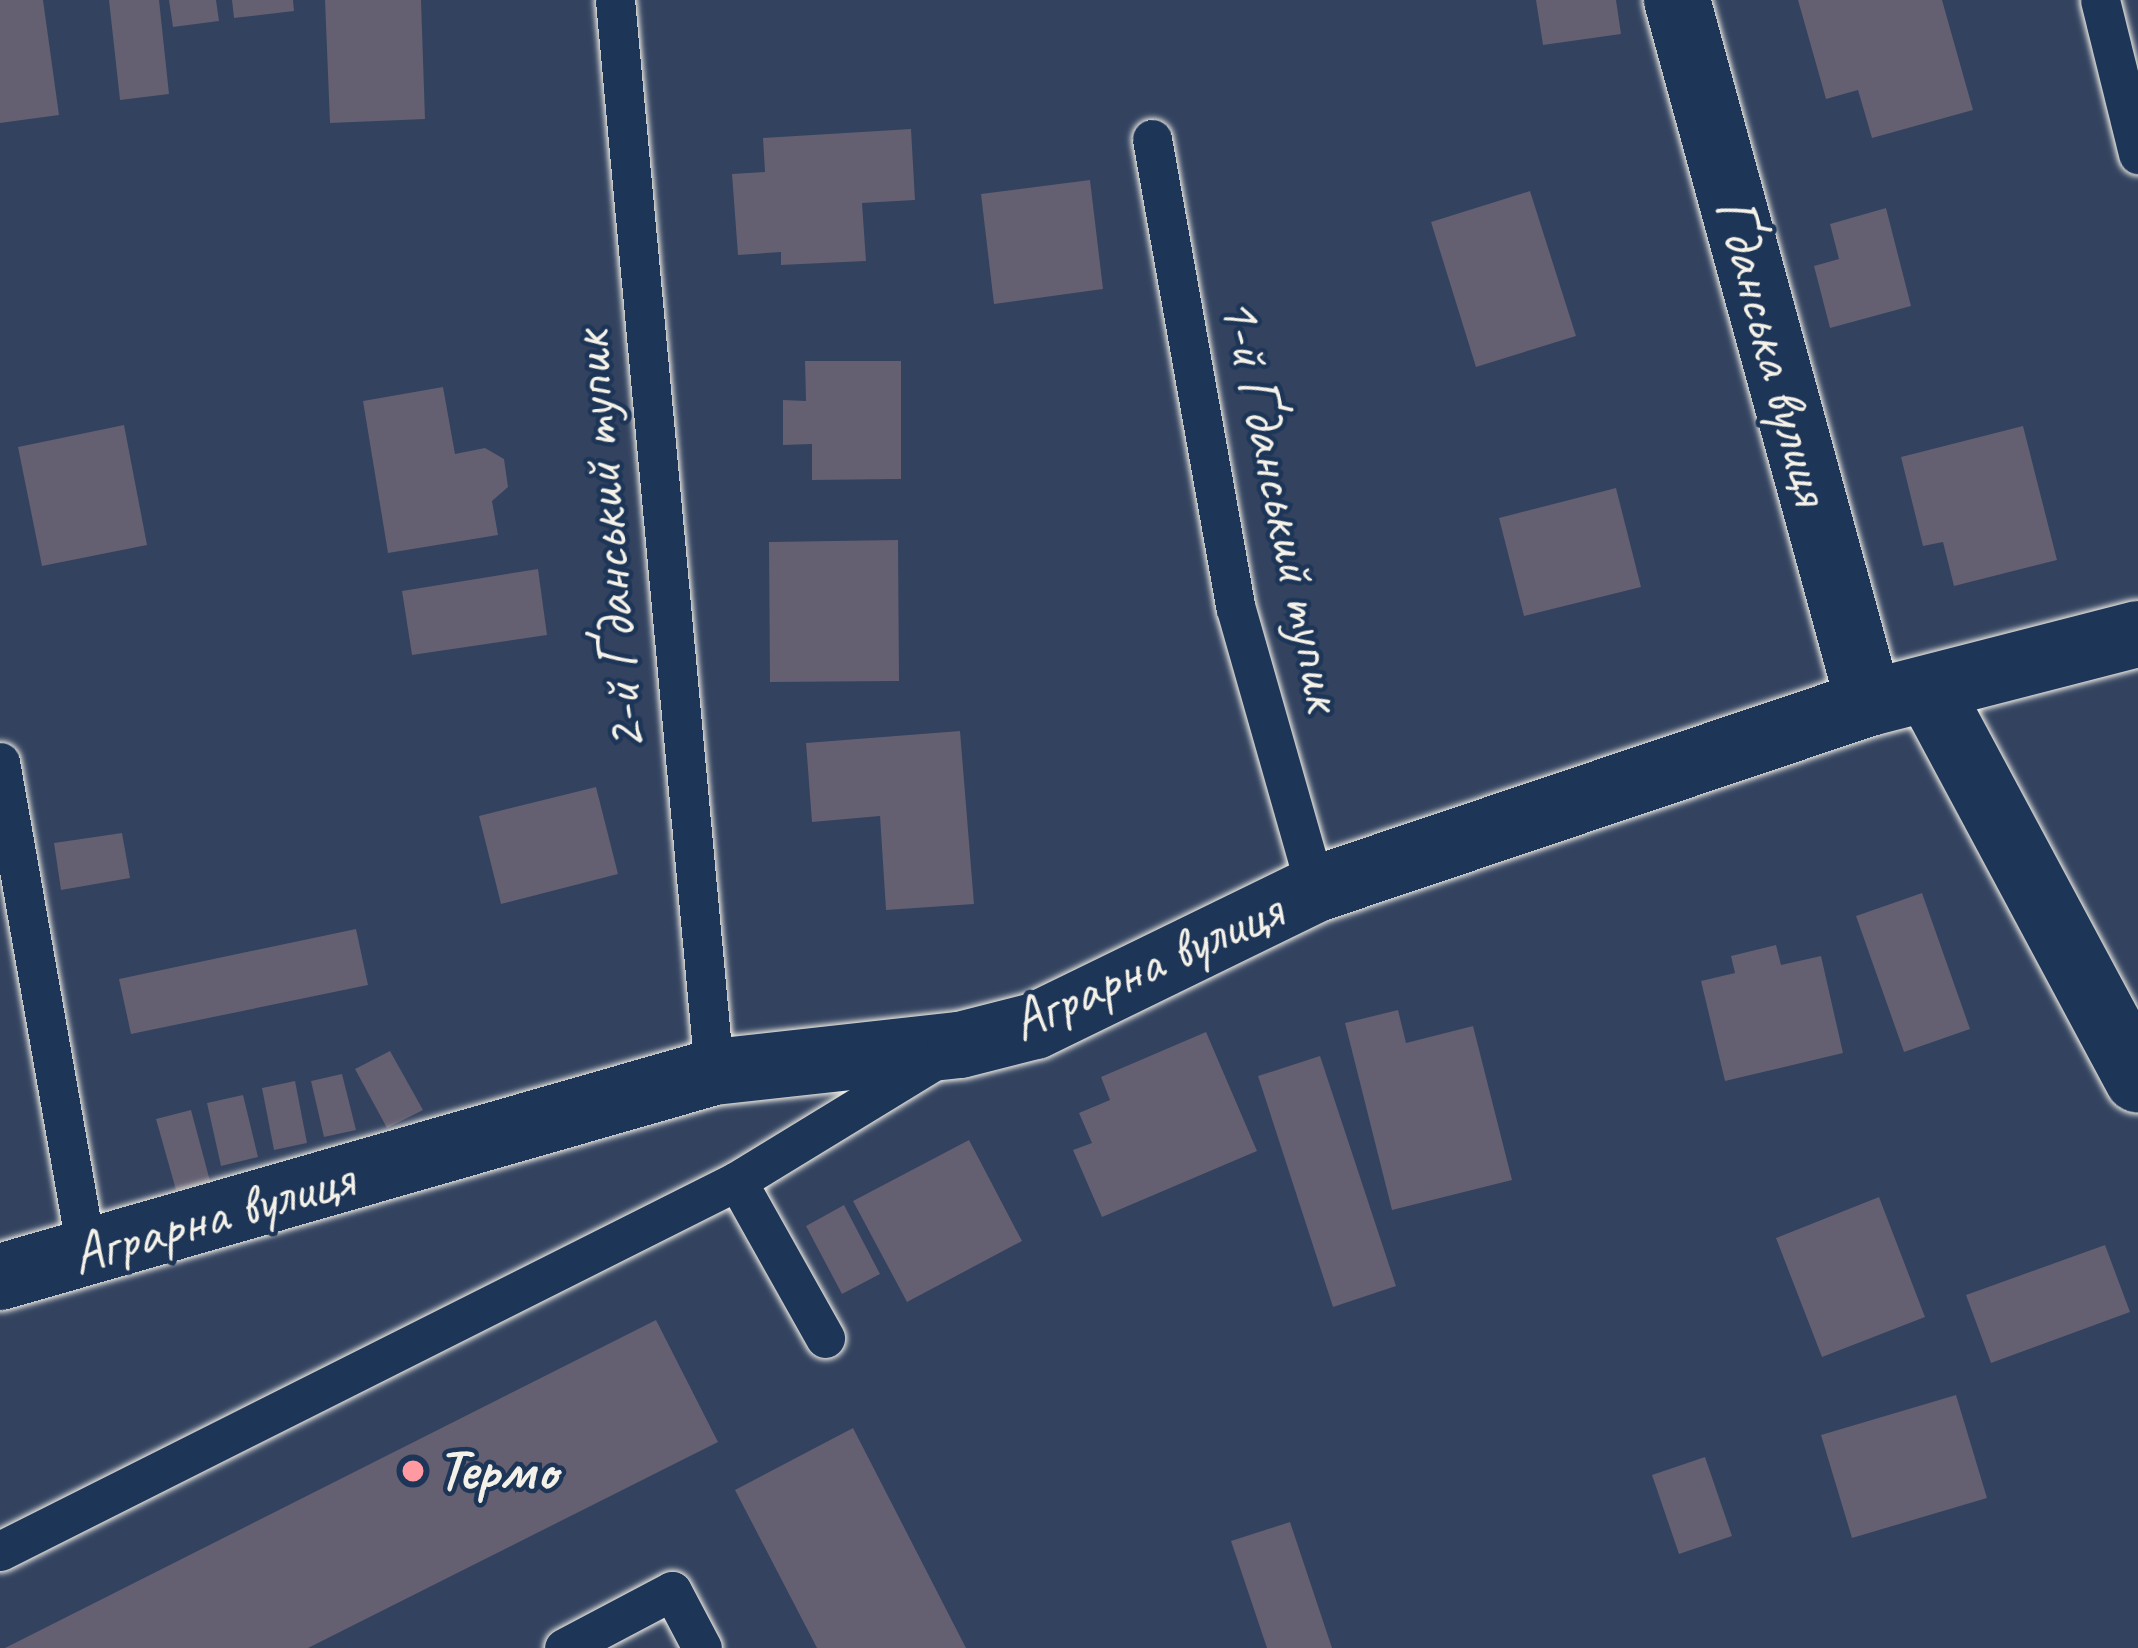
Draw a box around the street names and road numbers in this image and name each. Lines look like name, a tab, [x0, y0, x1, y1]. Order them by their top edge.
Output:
street label: Ґданська вулиця	[1699, 190, 1847, 512]
street label: 1-й Ґданський тупик	[1205, 291, 1359, 717]
street label: 2-й Ґданський тупик	[556, 328, 660, 754]
street label: Аграрна вулиця	[998, 875, 1294, 1057]
street label: Аграрна вулиця	[62, 1144, 362, 1290]

